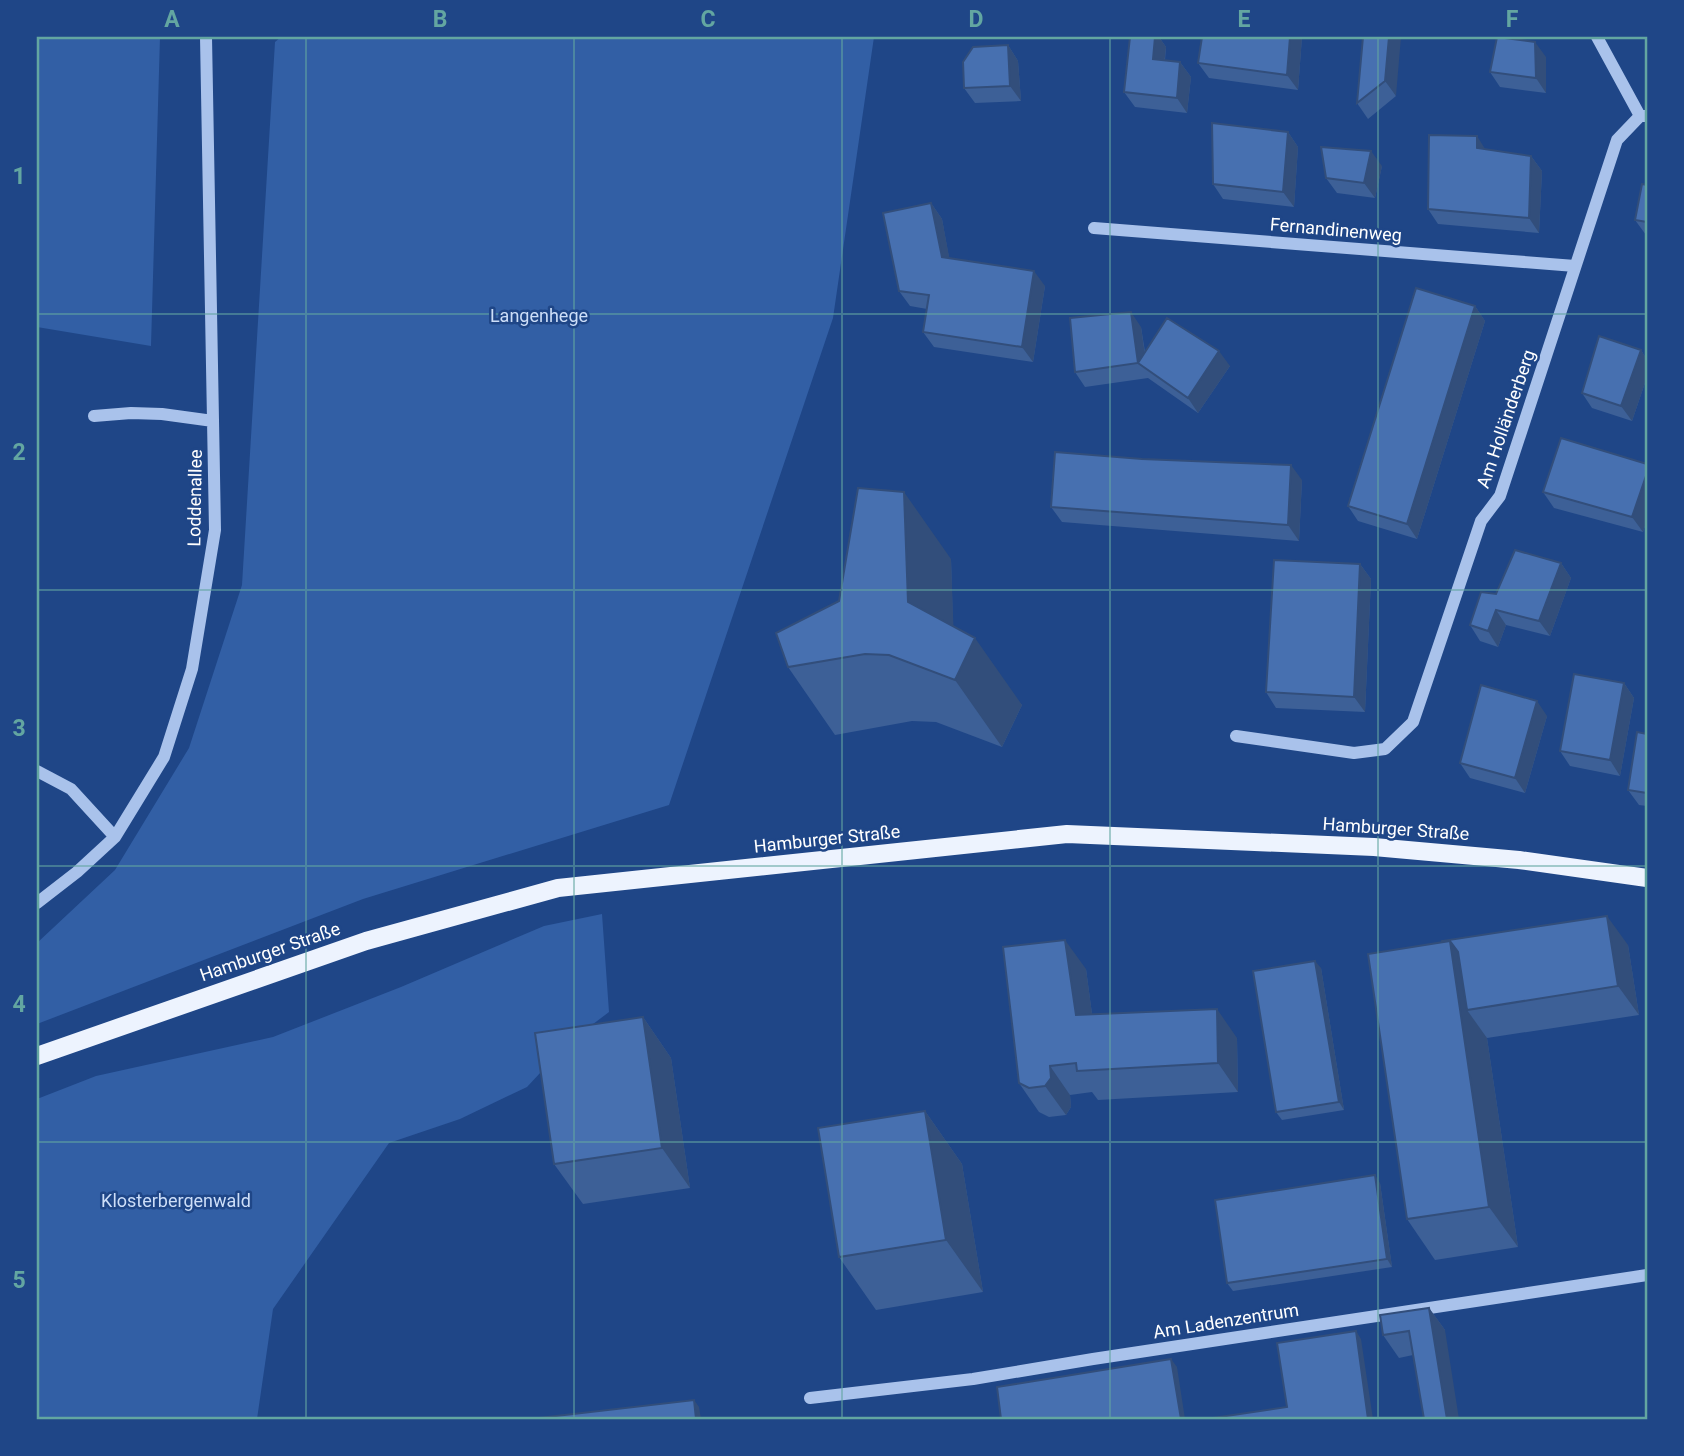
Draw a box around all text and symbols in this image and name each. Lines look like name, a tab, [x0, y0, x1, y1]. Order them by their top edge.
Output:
text: A	[164, 6, 180, 33]
text: B	[433, 6, 447, 33]
text: C	[700, 6, 716, 33]
text: D	[969, 6, 983, 33]
text: E	[1238, 6, 1251, 33]
text: F	[1506, 6, 1519, 33]
text: 1	[12, 163, 26, 190]
street label: Fernandinenweg	[1269, 213, 1403, 246]
park label: Langenhege	[490, 305, 588, 326]
street label: Am Holländerberg	[1472, 347, 1539, 491]
text: 2	[12, 439, 26, 466]
street label: Loddenallee	[183, 449, 206, 547]
text: 3	[12, 715, 26, 742]
street label: Hamburger Straße	[1322, 813, 1470, 844]
street label: Hamburger Straße	[753, 820, 901, 857]
street label: Hamburger Straße	[197, 918, 343, 985]
text: 4	[12, 991, 26, 1018]
park label: Klosterbergenwald	[101, 1190, 251, 1211]
text: 5	[12, 1267, 26, 1294]
street label: Am Ladenzentrum	[1152, 1299, 1300, 1342]

